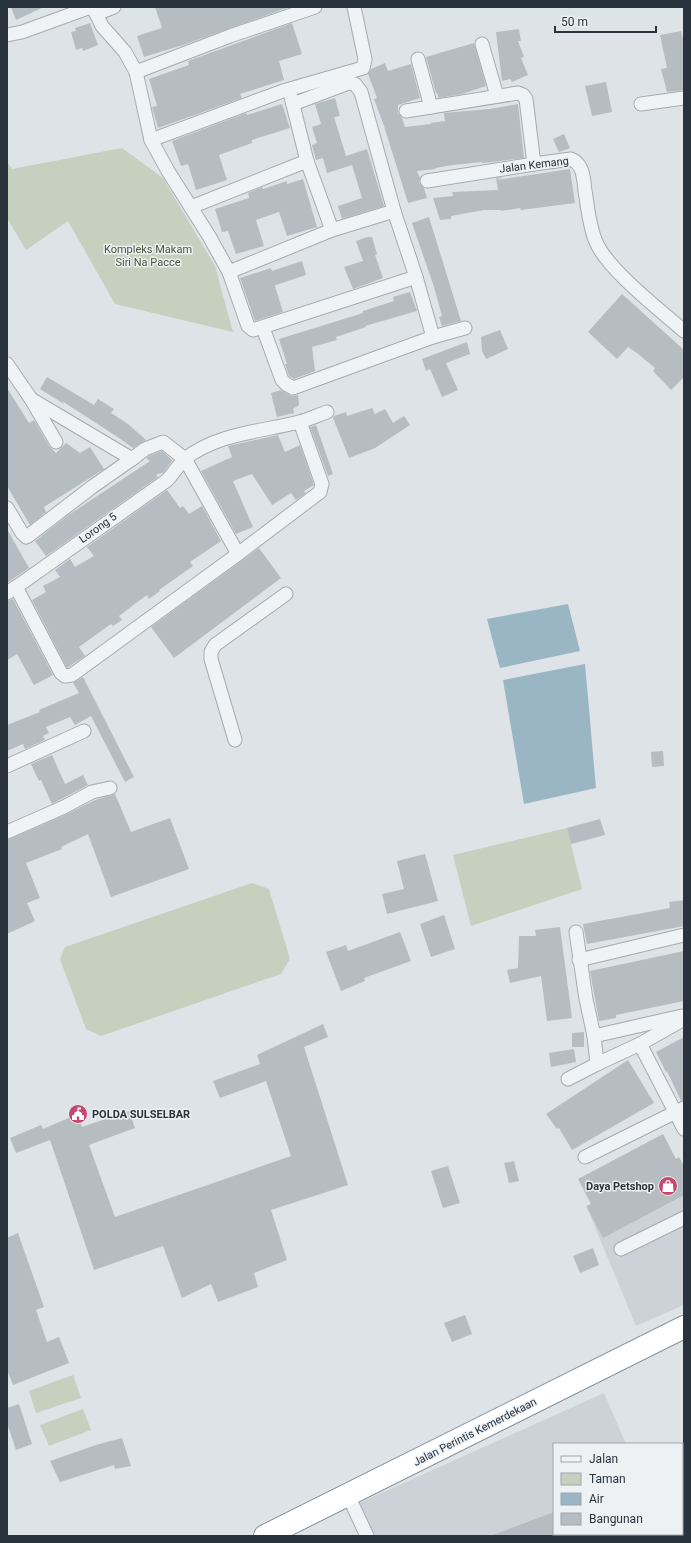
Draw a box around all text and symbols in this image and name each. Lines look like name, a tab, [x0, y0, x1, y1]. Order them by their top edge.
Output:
scale bar	[555, 8, 656, 34]
text: 50 m	[561, 15, 588, 29]
street label: Jalan Kemang	[498, 154, 570, 176]
park label: Kompleks Makam Siri Na Pacce	[104, 243, 192, 269]
street label: Lorong 5	[77, 510, 119, 546]
public building icon: POLDA SULSELBAR	[67, 1103, 89, 1125]
place label: POLDA SULSELBAR	[92, 1108, 190, 1121]
shop icon: Daya Petshop	[657, 1175, 679, 1197]
place label: Daya Petshop	[586, 1180, 654, 1193]
street label: Jalan Perintis Kemerdekaan	[411, 1395, 539, 1469]
legend	[553, 1443, 683, 1535]
text: Jalan	[589, 1452, 618, 1466]
text: Taman	[589, 1472, 626, 1486]
text: Air	[589, 1492, 604, 1506]
text: Bangunan	[589, 1512, 643, 1526]

